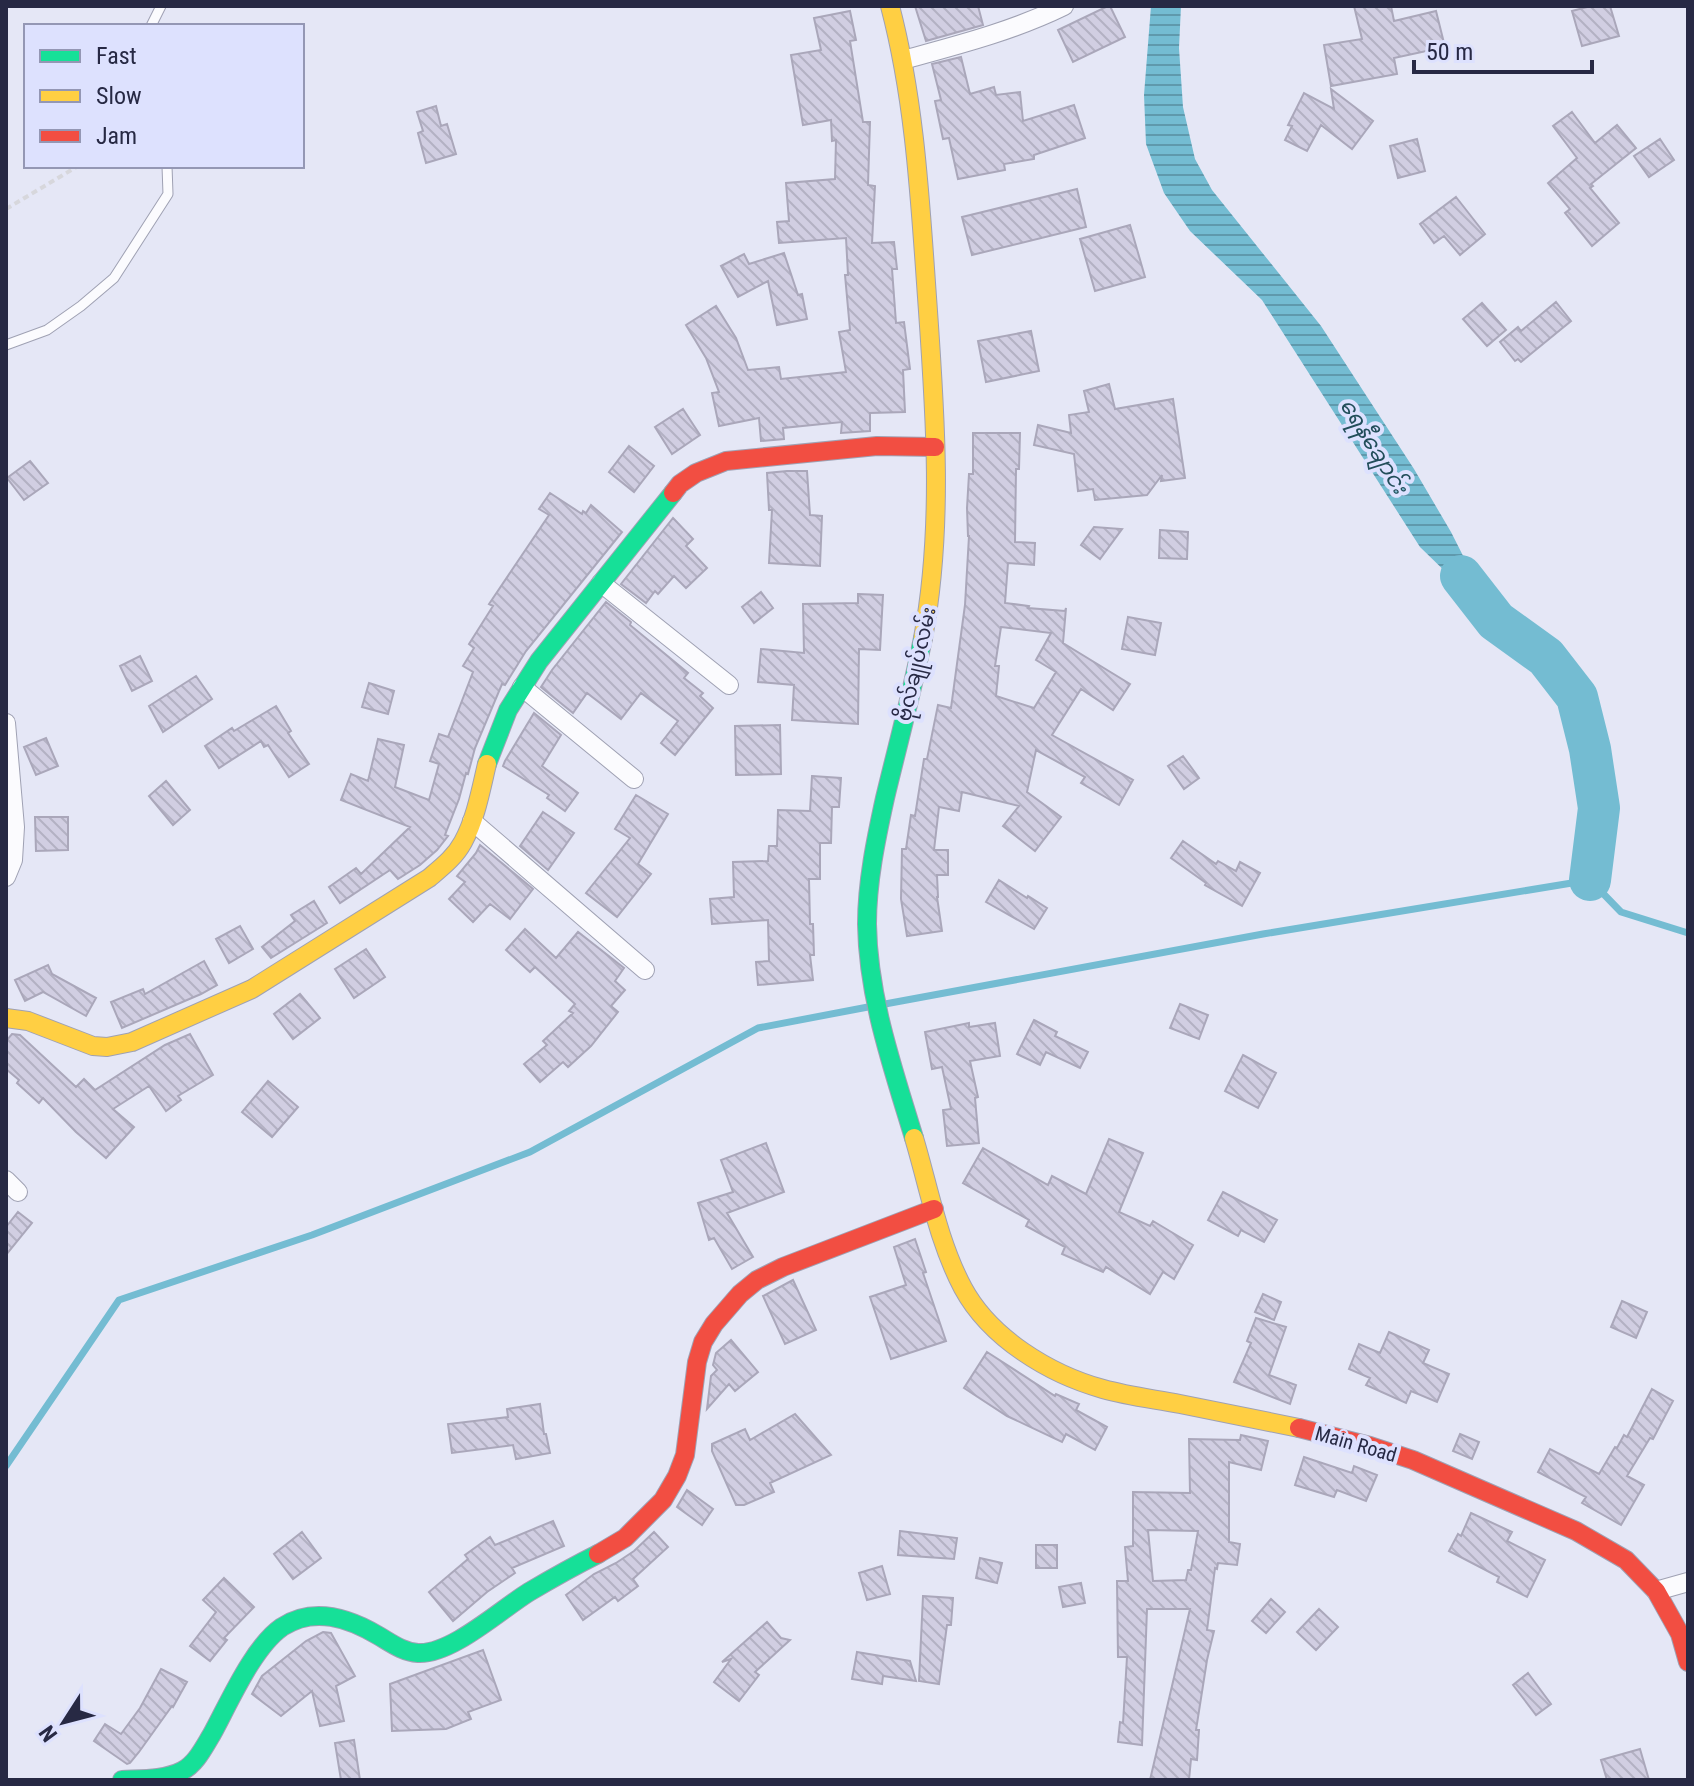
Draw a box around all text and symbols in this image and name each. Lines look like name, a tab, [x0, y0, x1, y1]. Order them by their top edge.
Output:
legend	[24, 24, 304, 168]
scale bar	[1414, 24, 1592, 74]
text: 50 m	[1426, 38, 1473, 66]
text: Fast	[96, 42, 137, 70]
text: Slow	[96, 82, 142, 110]
text: Jam	[96, 122, 137, 150]
water label: ရေနီချောင်း	[1330, 392, 1416, 502]
street label: ဗိုလ်‌ချုပ်‌လမ်း	[889, 604, 946, 725]
street label: Main Road	[1312, 1421, 1400, 1467]
north arrow	[24, 1682, 104, 1762]
text: N	[34, 1721, 62, 1746]

